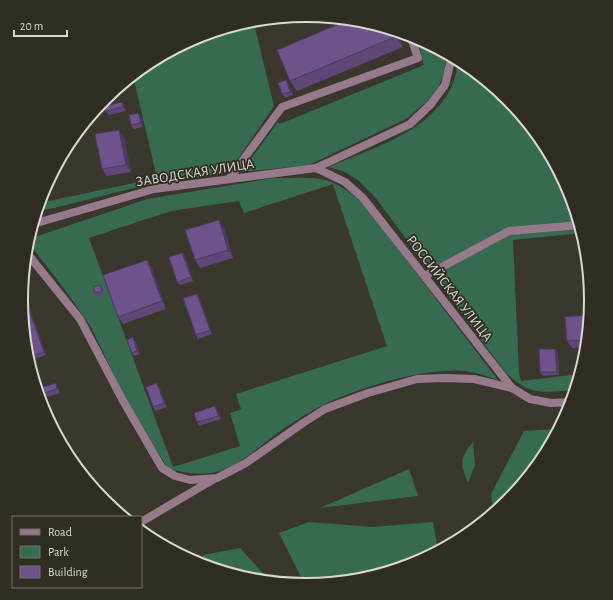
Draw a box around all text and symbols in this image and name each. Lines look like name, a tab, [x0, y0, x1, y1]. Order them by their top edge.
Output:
scale bar	[14, 12, 67, 38]
text: 20 m	[20, 20, 43, 32]
street label: ЗАВОДСКАЯ УЛИЦА	[135, 157, 255, 189]
street label: РОССИЙСКАЯ УЛИЦА	[404, 232, 496, 344]
legend	[12, 516, 142, 588]
text: Road	[48, 526, 72, 538]
text: Park	[48, 546, 69, 558]
text: Building	[48, 566, 88, 578]

